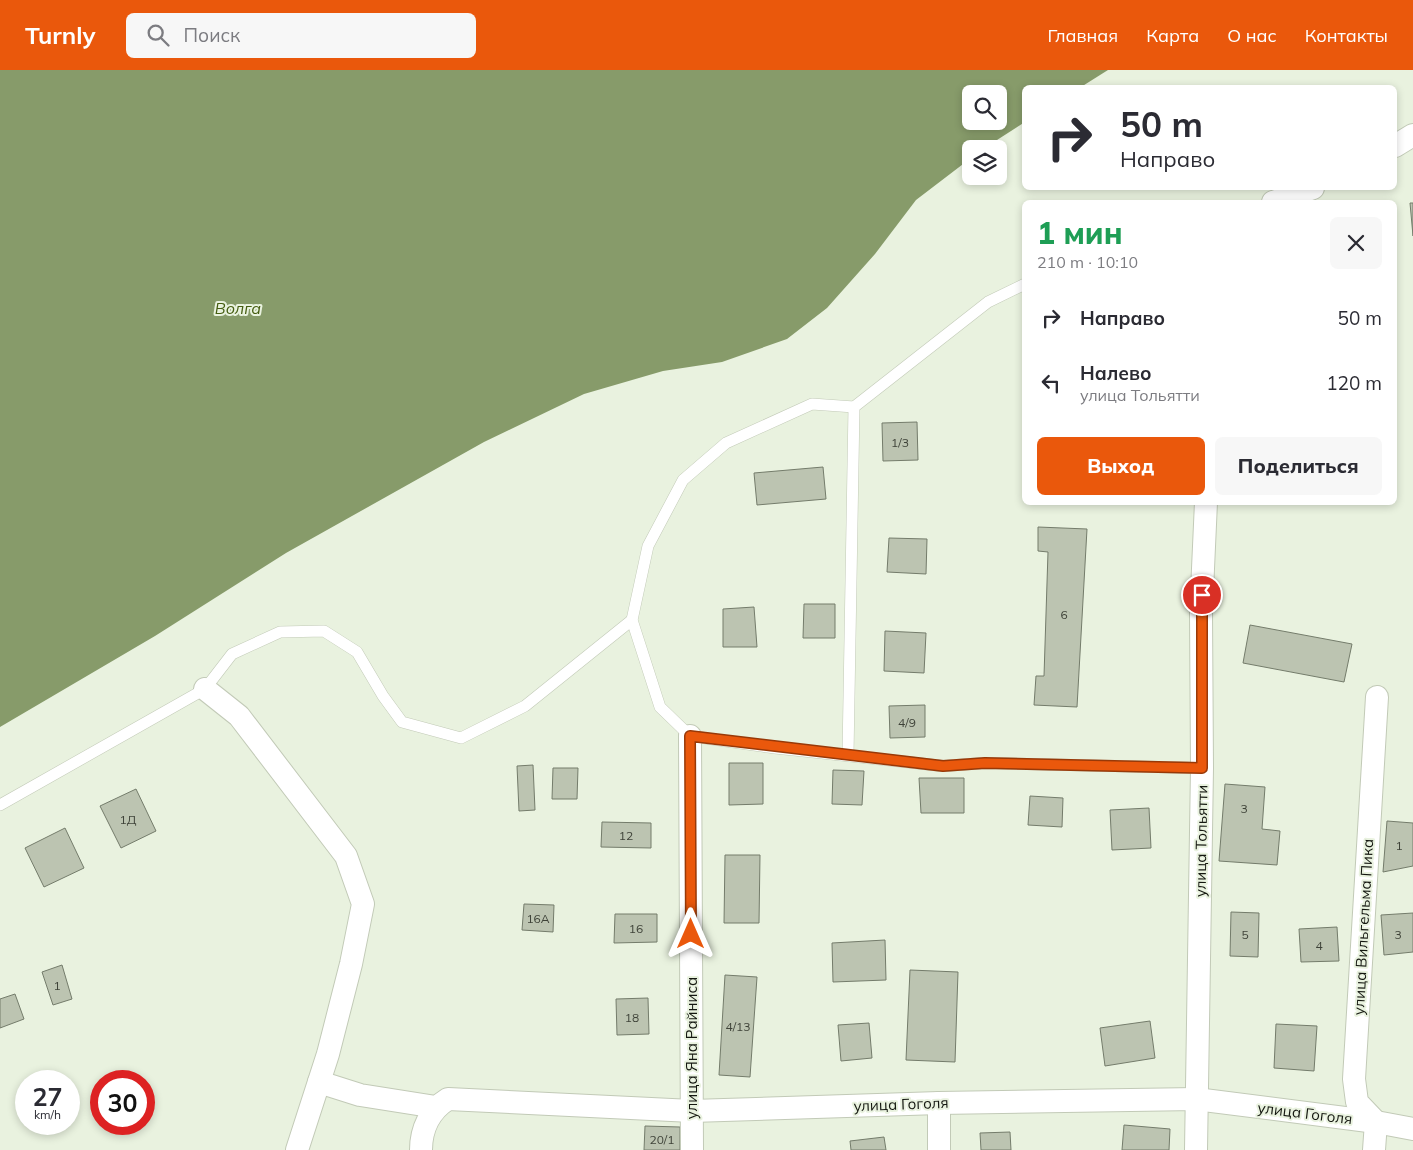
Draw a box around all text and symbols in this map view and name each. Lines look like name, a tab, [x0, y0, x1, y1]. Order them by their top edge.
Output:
search box	[126, 13, 476, 58]
text: Turnly	[25, 20, 96, 50]
icon: search	[144, 21, 172, 49]
text: Поиск	[184, 23, 240, 47]
text: Главная	[1048, 24, 1118, 47]
text: Карта	[1146, 24, 1199, 47]
text: О нас	[1227, 24, 1277, 47]
text: Контакты	[1305, 24, 1388, 47]
map controls	[962, 85, 1007, 185]
button: search	[962, 85, 1007, 130]
text: 50 m	[1120, 102, 1203, 146]
icon: right	[1037, 105, 1102, 170]
button: layers	[962, 140, 1007, 185]
text: Направо	[1120, 145, 1215, 173]
text: 1 мин	[1037, 214, 1123, 252]
button: close	[1330, 217, 1382, 269]
text: 210 m · 10:10	[1037, 252, 1138, 272]
water label: Волга	[215, 298, 261, 318]
icon: right	[1037, 304, 1065, 332]
text: Направо	[1080, 306, 1165, 330]
text: 50 m	[1338, 306, 1382, 330]
text: Налево	[1080, 361, 1152, 385]
icon: left	[1037, 369, 1065, 397]
text: 120 m	[1326, 371, 1382, 395]
text: улица Тольятти	[1080, 385, 1200, 405]
house number: 1/3	[891, 435, 909, 450]
button: Выход	[1037, 437, 1205, 495]
button: Поделиться	[1215, 437, 1382, 495]
pin	[1181, 574, 1223, 616]
icon: arrive	[1188, 581, 1216, 609]
house number: 6	[1060, 607, 1068, 622]
house number: 4/9	[898, 715, 916, 730]
street label: улица Тольятти	[1191, 785, 1211, 897]
house number: 3	[1240, 801, 1248, 816]
house number: 1Д	[120, 812, 137, 827]
house number: 12	[619, 828, 633, 843]
street label: улица Вильгельма Пика	[1349, 838, 1377, 1016]
house number: 1	[1395, 838, 1403, 853]
position arrow	[664, 907, 716, 959]
house number: 16А	[526, 911, 550, 926]
house number: 16	[629, 921, 643, 936]
house number: 5	[1241, 927, 1249, 942]
house number: 3	[1394, 927, 1402, 942]
house number: 4	[1315, 938, 1323, 953]
street label: улица Яна Райниса	[682, 977, 701, 1119]
house number: 1	[53, 978, 61, 993]
house number: 18	[625, 1010, 639, 1025]
house number: 4/13	[725, 1019, 751, 1034]
speed limit sign: 30	[90, 1070, 155, 1135]
text: 27	[32, 1081, 63, 1112]
street label: улица Гоголя	[853, 1093, 949, 1115]
street label: улица Гоголя	[1257, 1098, 1353, 1128]
text: km/h	[34, 1107, 61, 1122]
house number: 20/1	[649, 1132, 675, 1147]

